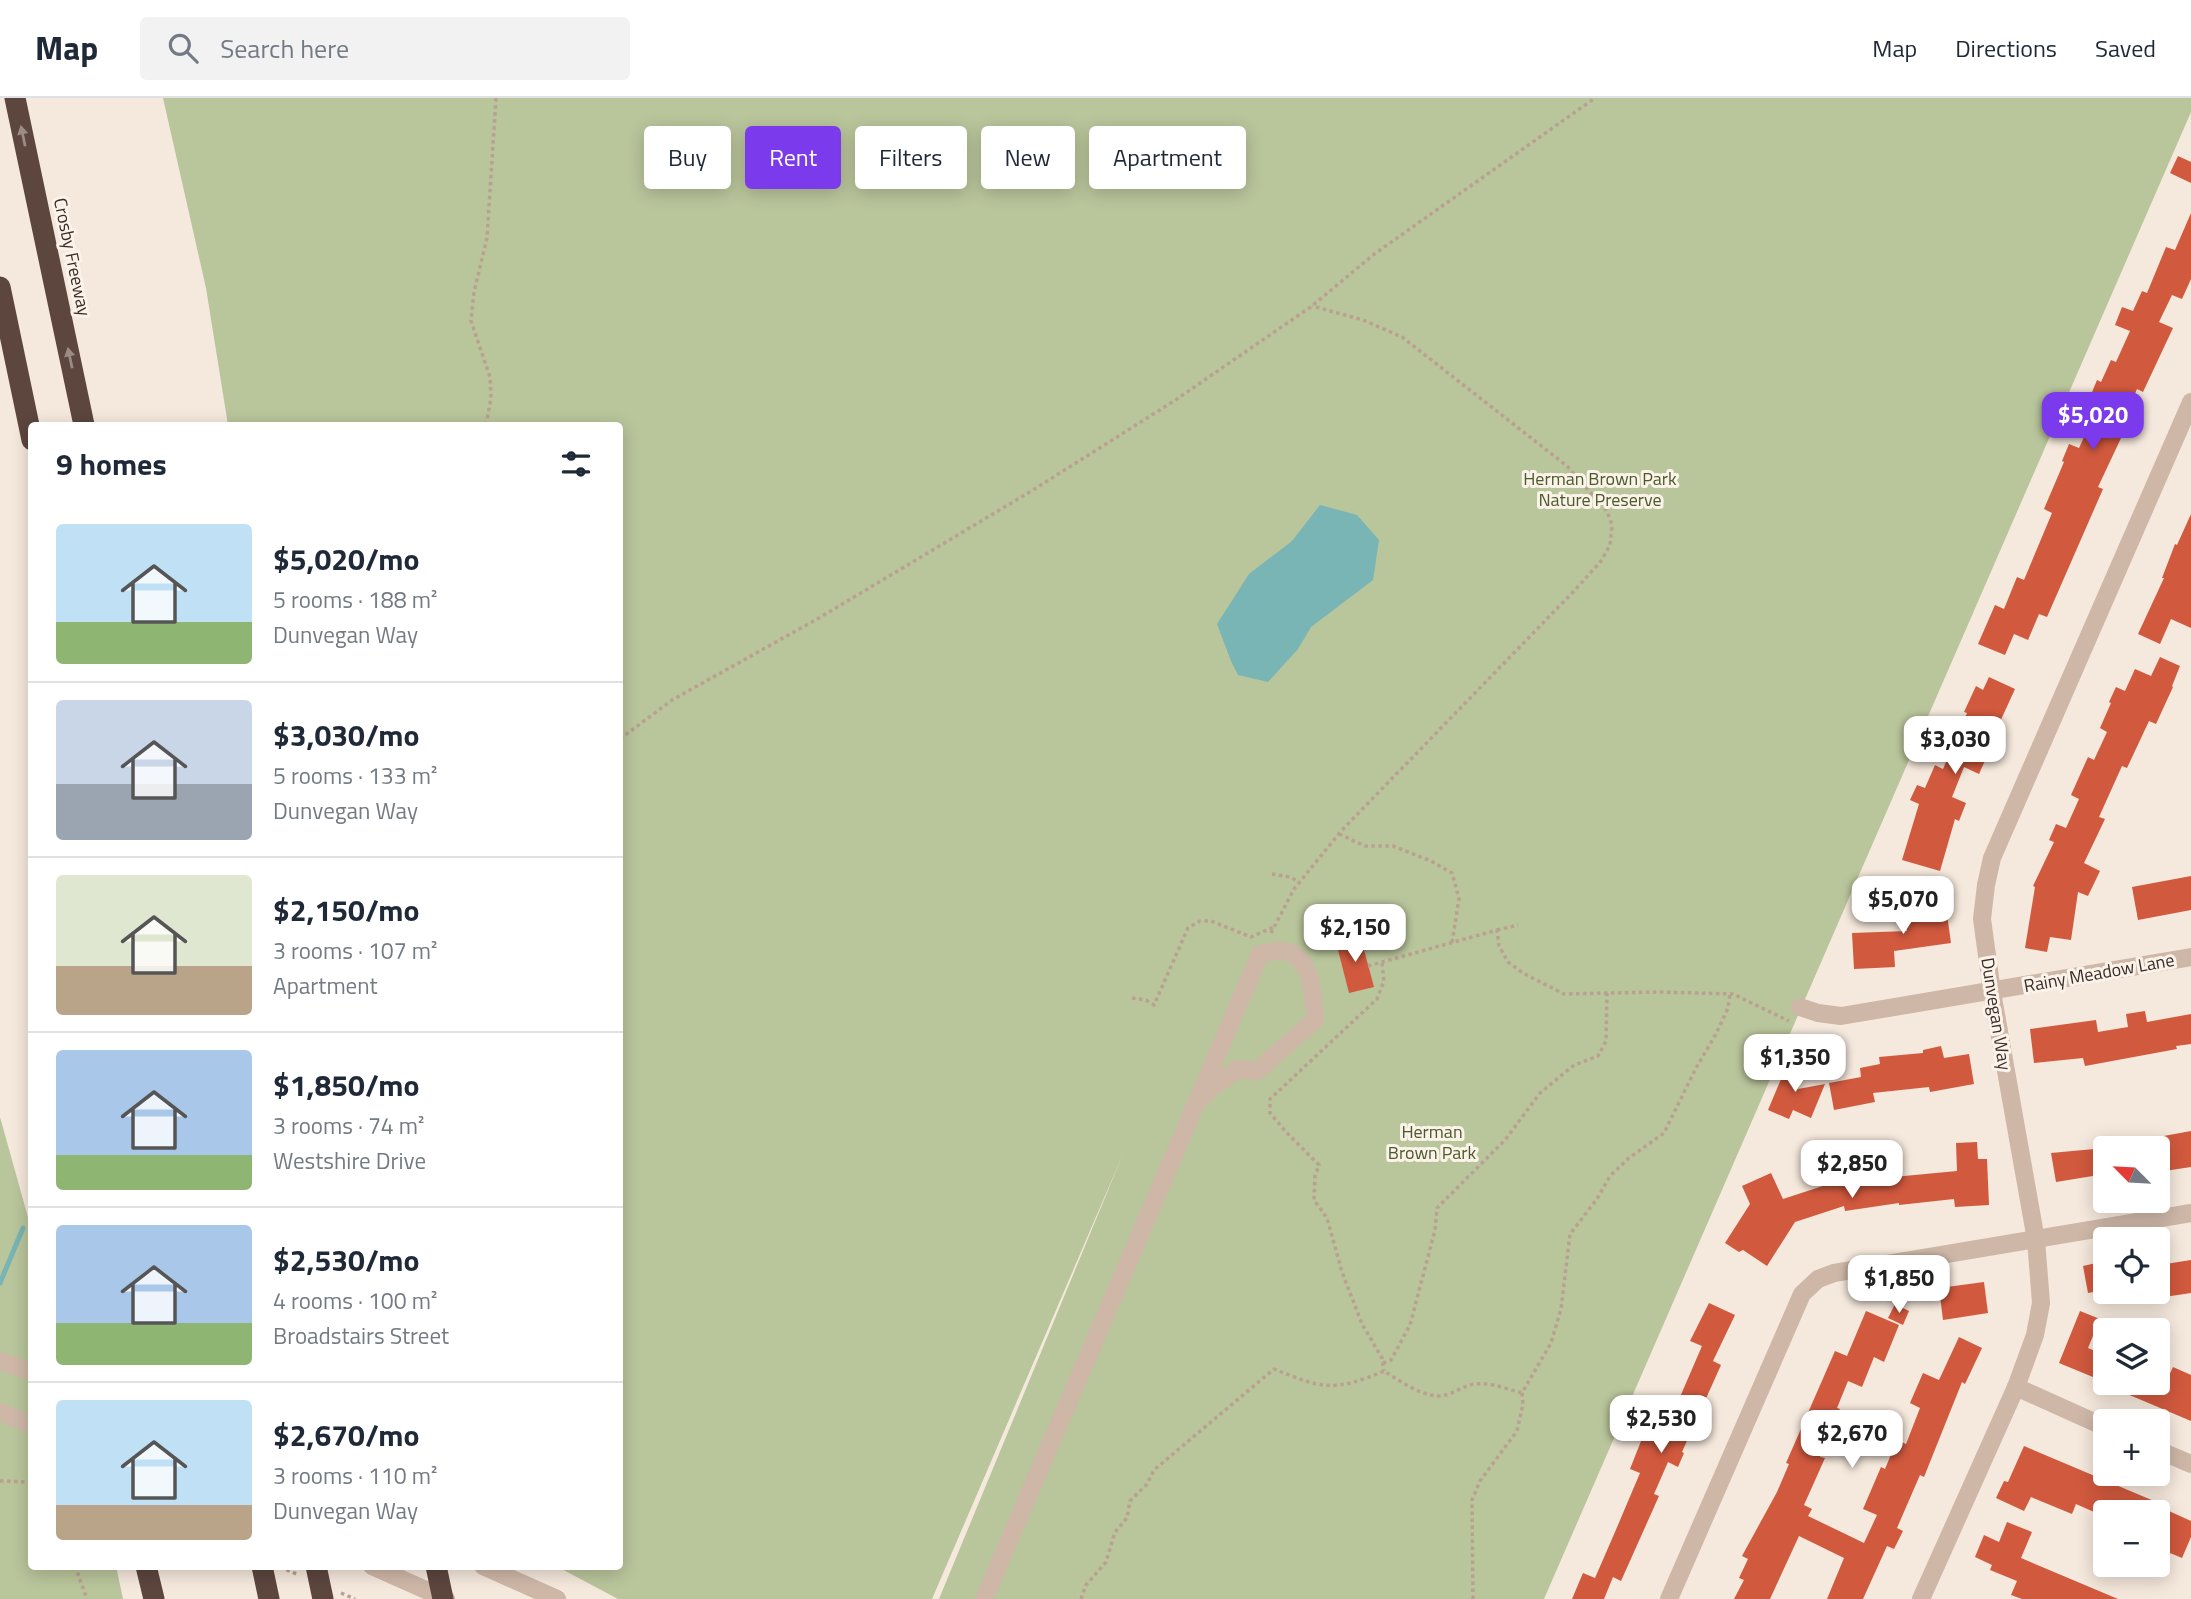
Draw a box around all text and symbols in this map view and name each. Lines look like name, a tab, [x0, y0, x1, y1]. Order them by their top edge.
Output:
search box	[140, 17, 630, 80]
text: Map	[35, 23, 98, 73]
icon: search	[164, 29, 202, 67]
text: Search here	[220, 29, 349, 68]
text: Map	[1872, 30, 1917, 66]
text: Directions	[1955, 30, 2057, 66]
text: Saved	[2095, 30, 2156, 66]
one-way arrow	[17, 125, 28, 147]
chip: Buy	[644, 126, 731, 189]
chip: Rent	[745, 126, 841, 189]
chip: Filters	[855, 126, 967, 189]
chip: New	[981, 126, 1075, 189]
chip: Apartment	[1089, 126, 1246, 189]
street label: Crosby Freeway	[47, 195, 98, 319]
one-way arrow	[65, 347, 76, 369]
pin: $5,020	[2036, 392, 2150, 452]
text: $5,020	[2058, 397, 2128, 432]
text: 9 homes	[56, 441, 167, 487]
icon: filters	[557, 445, 595, 483]
park label: Herman Brown Park Nature Preserve	[1523, 465, 1677, 513]
text: $5,020/mo	[273, 536, 419, 582]
icon: home	[112, 552, 196, 636]
text: 5 rooms · 188 m²	[273, 582, 437, 617]
text: Dunvegan Way	[273, 617, 418, 652]
text: $3,030/mo	[273, 712, 419, 758]
pin: $3,030	[1898, 716, 2012, 776]
text: $3,030	[1920, 721, 1990, 756]
icon: home	[112, 728, 196, 812]
text: 5 rooms · 133 m²	[273, 758, 437, 793]
text: Dunvegan Way	[273, 793, 418, 828]
pin: $5,070	[1846, 876, 1960, 936]
text: $5,070	[1868, 881, 1938, 916]
text: $2,150/mo	[273, 887, 419, 933]
icon: home	[112, 903, 196, 987]
pin: $2,150	[1298, 904, 1412, 964]
text: $2,150	[1320, 909, 1390, 944]
text: 3 rooms · 107 m²	[273, 933, 437, 968]
street label: Rainy Meadow Lane	[2022, 946, 2176, 999]
street label: Dunvegan Way	[1974, 956, 2019, 1072]
text: Apartment	[273, 968, 378, 1003]
pin: $1,350	[1738, 1034, 1852, 1094]
text: $1,350	[1760, 1039, 1830, 1074]
text: $1,850/mo	[273, 1062, 419, 1108]
icon: home	[112, 1078, 196, 1162]
text: 3 rooms · 74 m²	[273, 1108, 424, 1143]
park label: Herman Brown Park	[1388, 1118, 1477, 1166]
north arrow	[2093, 1136, 2170, 1213]
map controls	[2093, 1136, 2170, 1577]
pin: $2,850	[1795, 1140, 1909, 1200]
text: Westshire Drive	[273, 1143, 426, 1178]
text: $2,850	[1817, 1145, 1887, 1180]
button: locate	[2093, 1227, 2170, 1304]
text: $2,530/mo	[273, 1237, 419, 1283]
icon: home	[112, 1253, 196, 1337]
pin: $1,850	[1842, 1256, 1956, 1315]
text: $1,850	[1864, 1260, 1934, 1295]
text: 4 rooms · 100 m²	[273, 1283, 437, 1318]
text: Broadstairs Street	[273, 1318, 449, 1353]
button: layers	[2093, 1318, 2170, 1395]
pin: $2,530	[1604, 1396, 1718, 1455]
text: $2,530	[1626, 1400, 1696, 1435]
button: +	[2093, 1409, 2170, 1486]
pin: $2,670	[1795, 1410, 1909, 1470]
text: $2,670/mo	[273, 1412, 419, 1458]
text: $2,670	[1817, 1415, 1887, 1450]
icon: home	[112, 1428, 196, 1512]
text: 3 rooms · 110 m²	[273, 1458, 437, 1493]
text: Dunvegan Way	[273, 1493, 418, 1528]
button: −	[2093, 1500, 2170, 1577]

